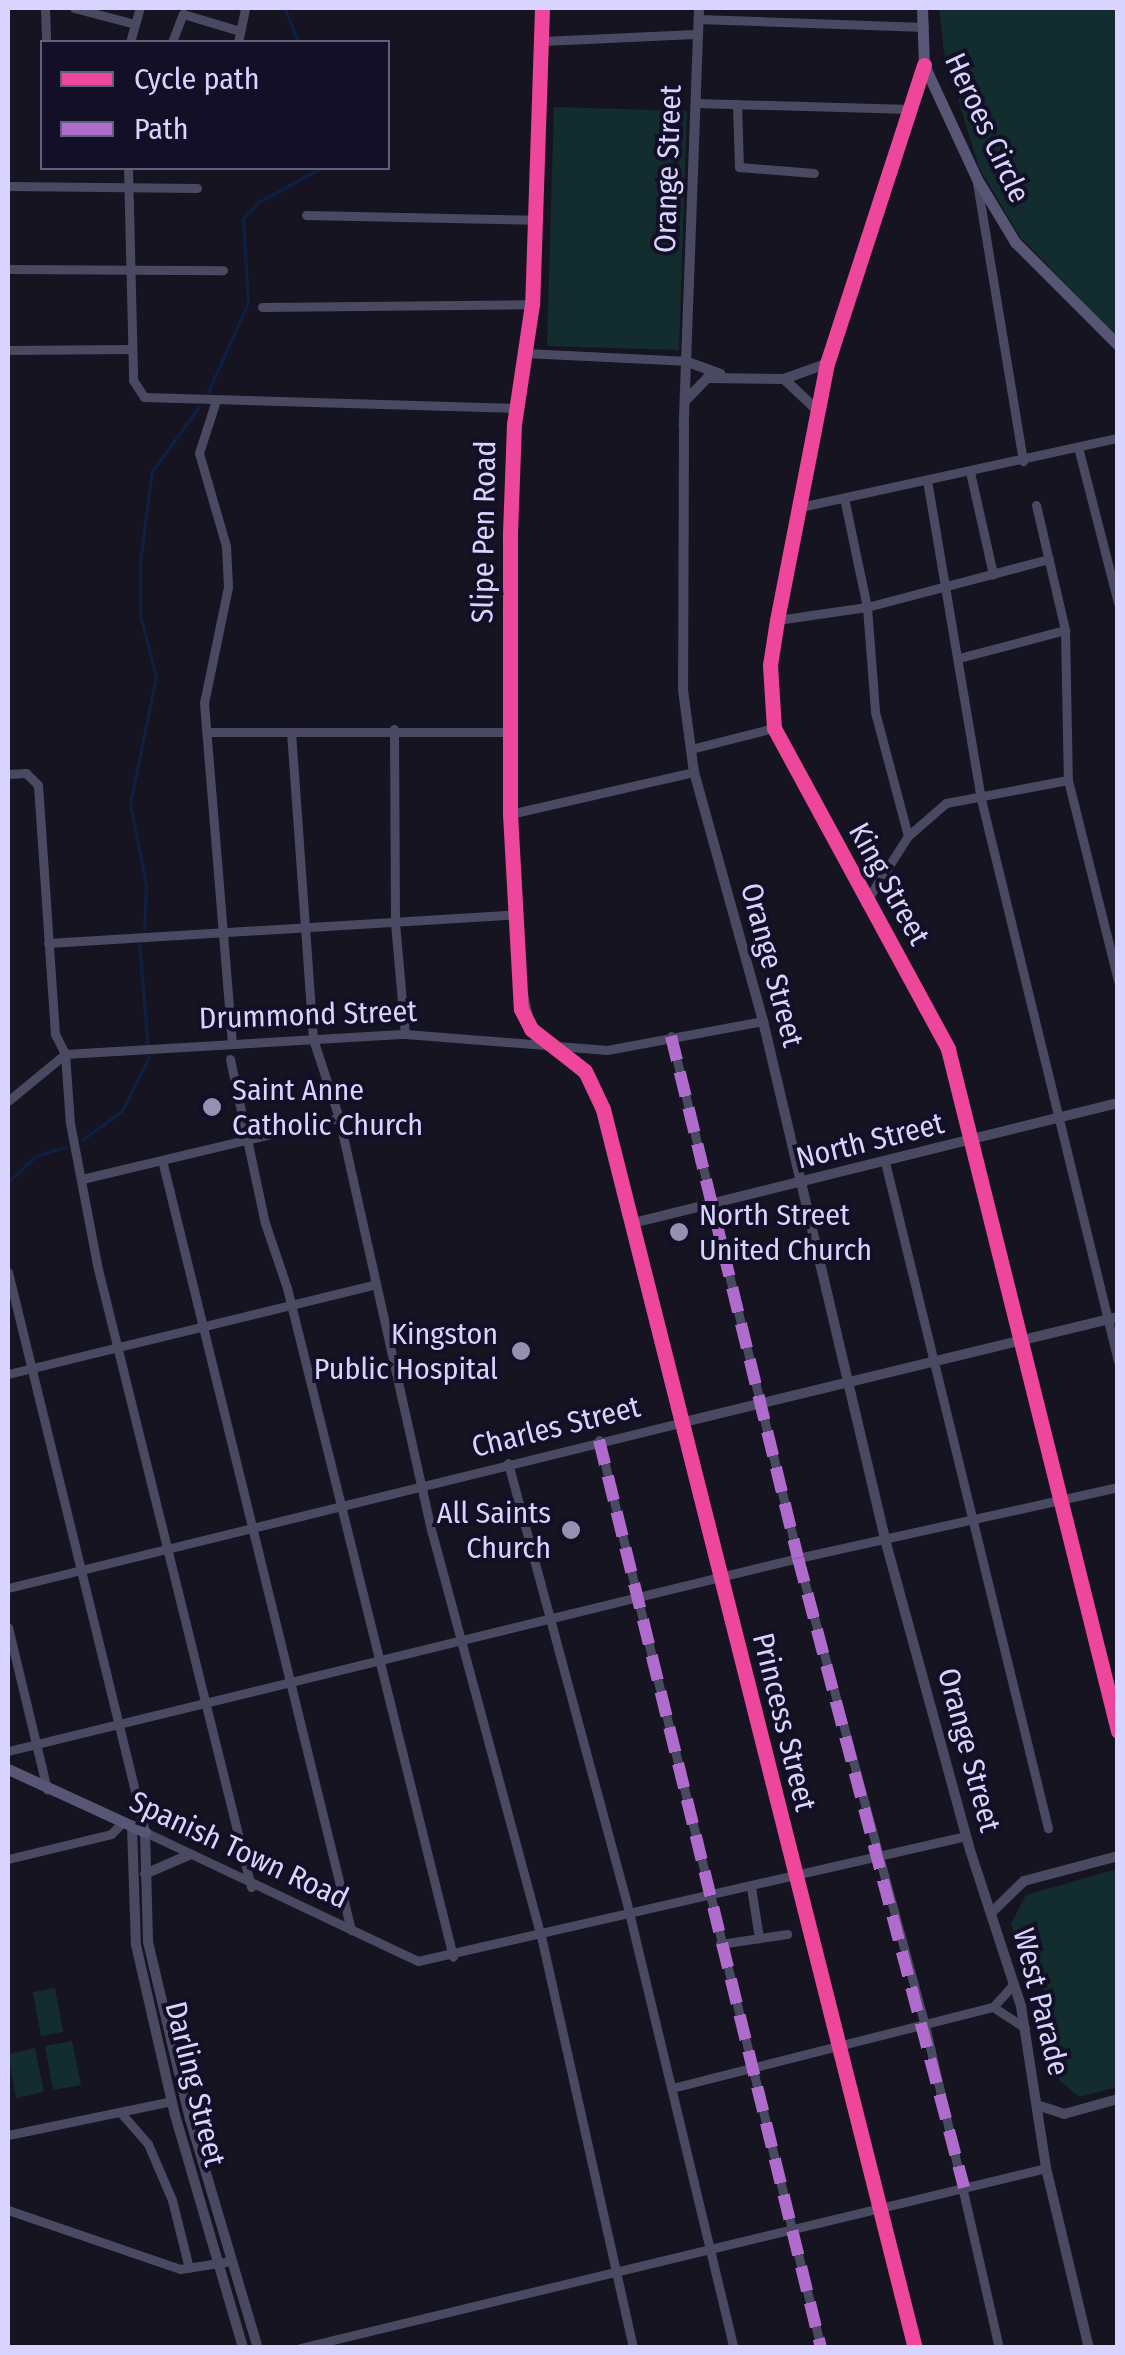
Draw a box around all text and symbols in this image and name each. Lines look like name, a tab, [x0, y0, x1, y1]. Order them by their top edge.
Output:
legend	[40, 40, 390, 170]
street label: Heroes Circle	[937, 47, 1037, 209]
text: Cycle path	[134, 61, 260, 97]
street label: Orange Street	[647, 84, 689, 254]
text: Path	[134, 111, 188, 147]
street label: Slipe Pen Road	[464, 440, 504, 624]
street label: King Street	[841, 817, 937, 951]
street label: Orange Street	[733, 879, 811, 1051]
street label: Drummond Street	[198, 993, 418, 1037]
place label: Saint Anne Catholic Church	[232, 1072, 423, 1142]
marker: Saint Anne Catholic Church	[201, 1096, 223, 1118]
street label: North Street	[792, 1105, 948, 1177]
place label: North Street United Church	[699, 1197, 872, 1268]
marker: North Street United Church	[668, 1221, 690, 1243]
place label: Kingston Public Hospital	[314, 1316, 498, 1386]
marker: Kingston Public Hospital	[508, 1338, 534, 1364]
street label: Charles Street	[468, 1389, 644, 1465]
place label: All Saints Church	[437, 1495, 551, 1566]
marker: All Saints Church	[560, 1519, 582, 1541]
street label: Princess Street	[745, 1629, 823, 1815]
street label: Orange Street	[930, 1664, 1008, 1836]
street label: Spanish Town Road	[124, 1784, 354, 1916]
street label: West Parade	[1005, 1925, 1077, 2079]
street label: Darling Street	[157, 1998, 233, 2170]

